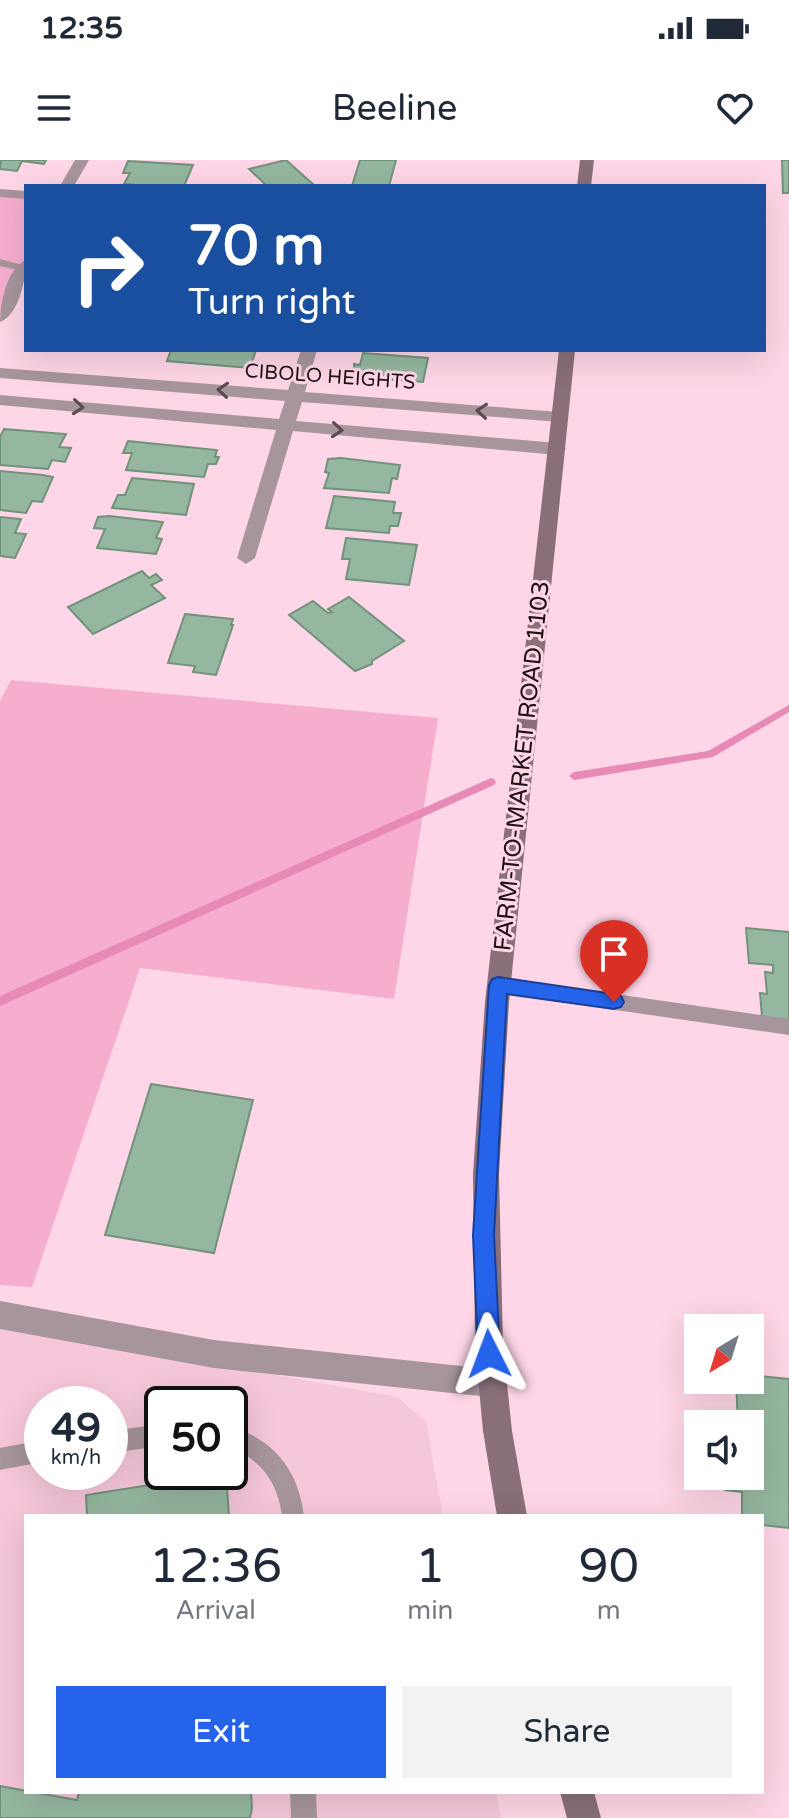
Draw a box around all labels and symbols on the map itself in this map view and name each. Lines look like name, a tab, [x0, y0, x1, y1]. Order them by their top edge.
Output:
street label: CIBOLO HEIGHTS	[244, 359, 416, 395]
one-way arrow	[216, 382, 229, 399]
one-way arrow	[72, 398, 85, 415]
one-way arrow	[475, 403, 488, 420]
one-way arrow	[331, 421, 344, 438]
street label: FARM-TO-MARKET ROAD 1103	[488, 579, 556, 953]
pin	[580, 920, 648, 1002]
position arrow	[447, 1312, 531, 1396]
north arrow	[684, 1314, 764, 1394]
speed limit sign: 50	[144, 1386, 248, 1490]

